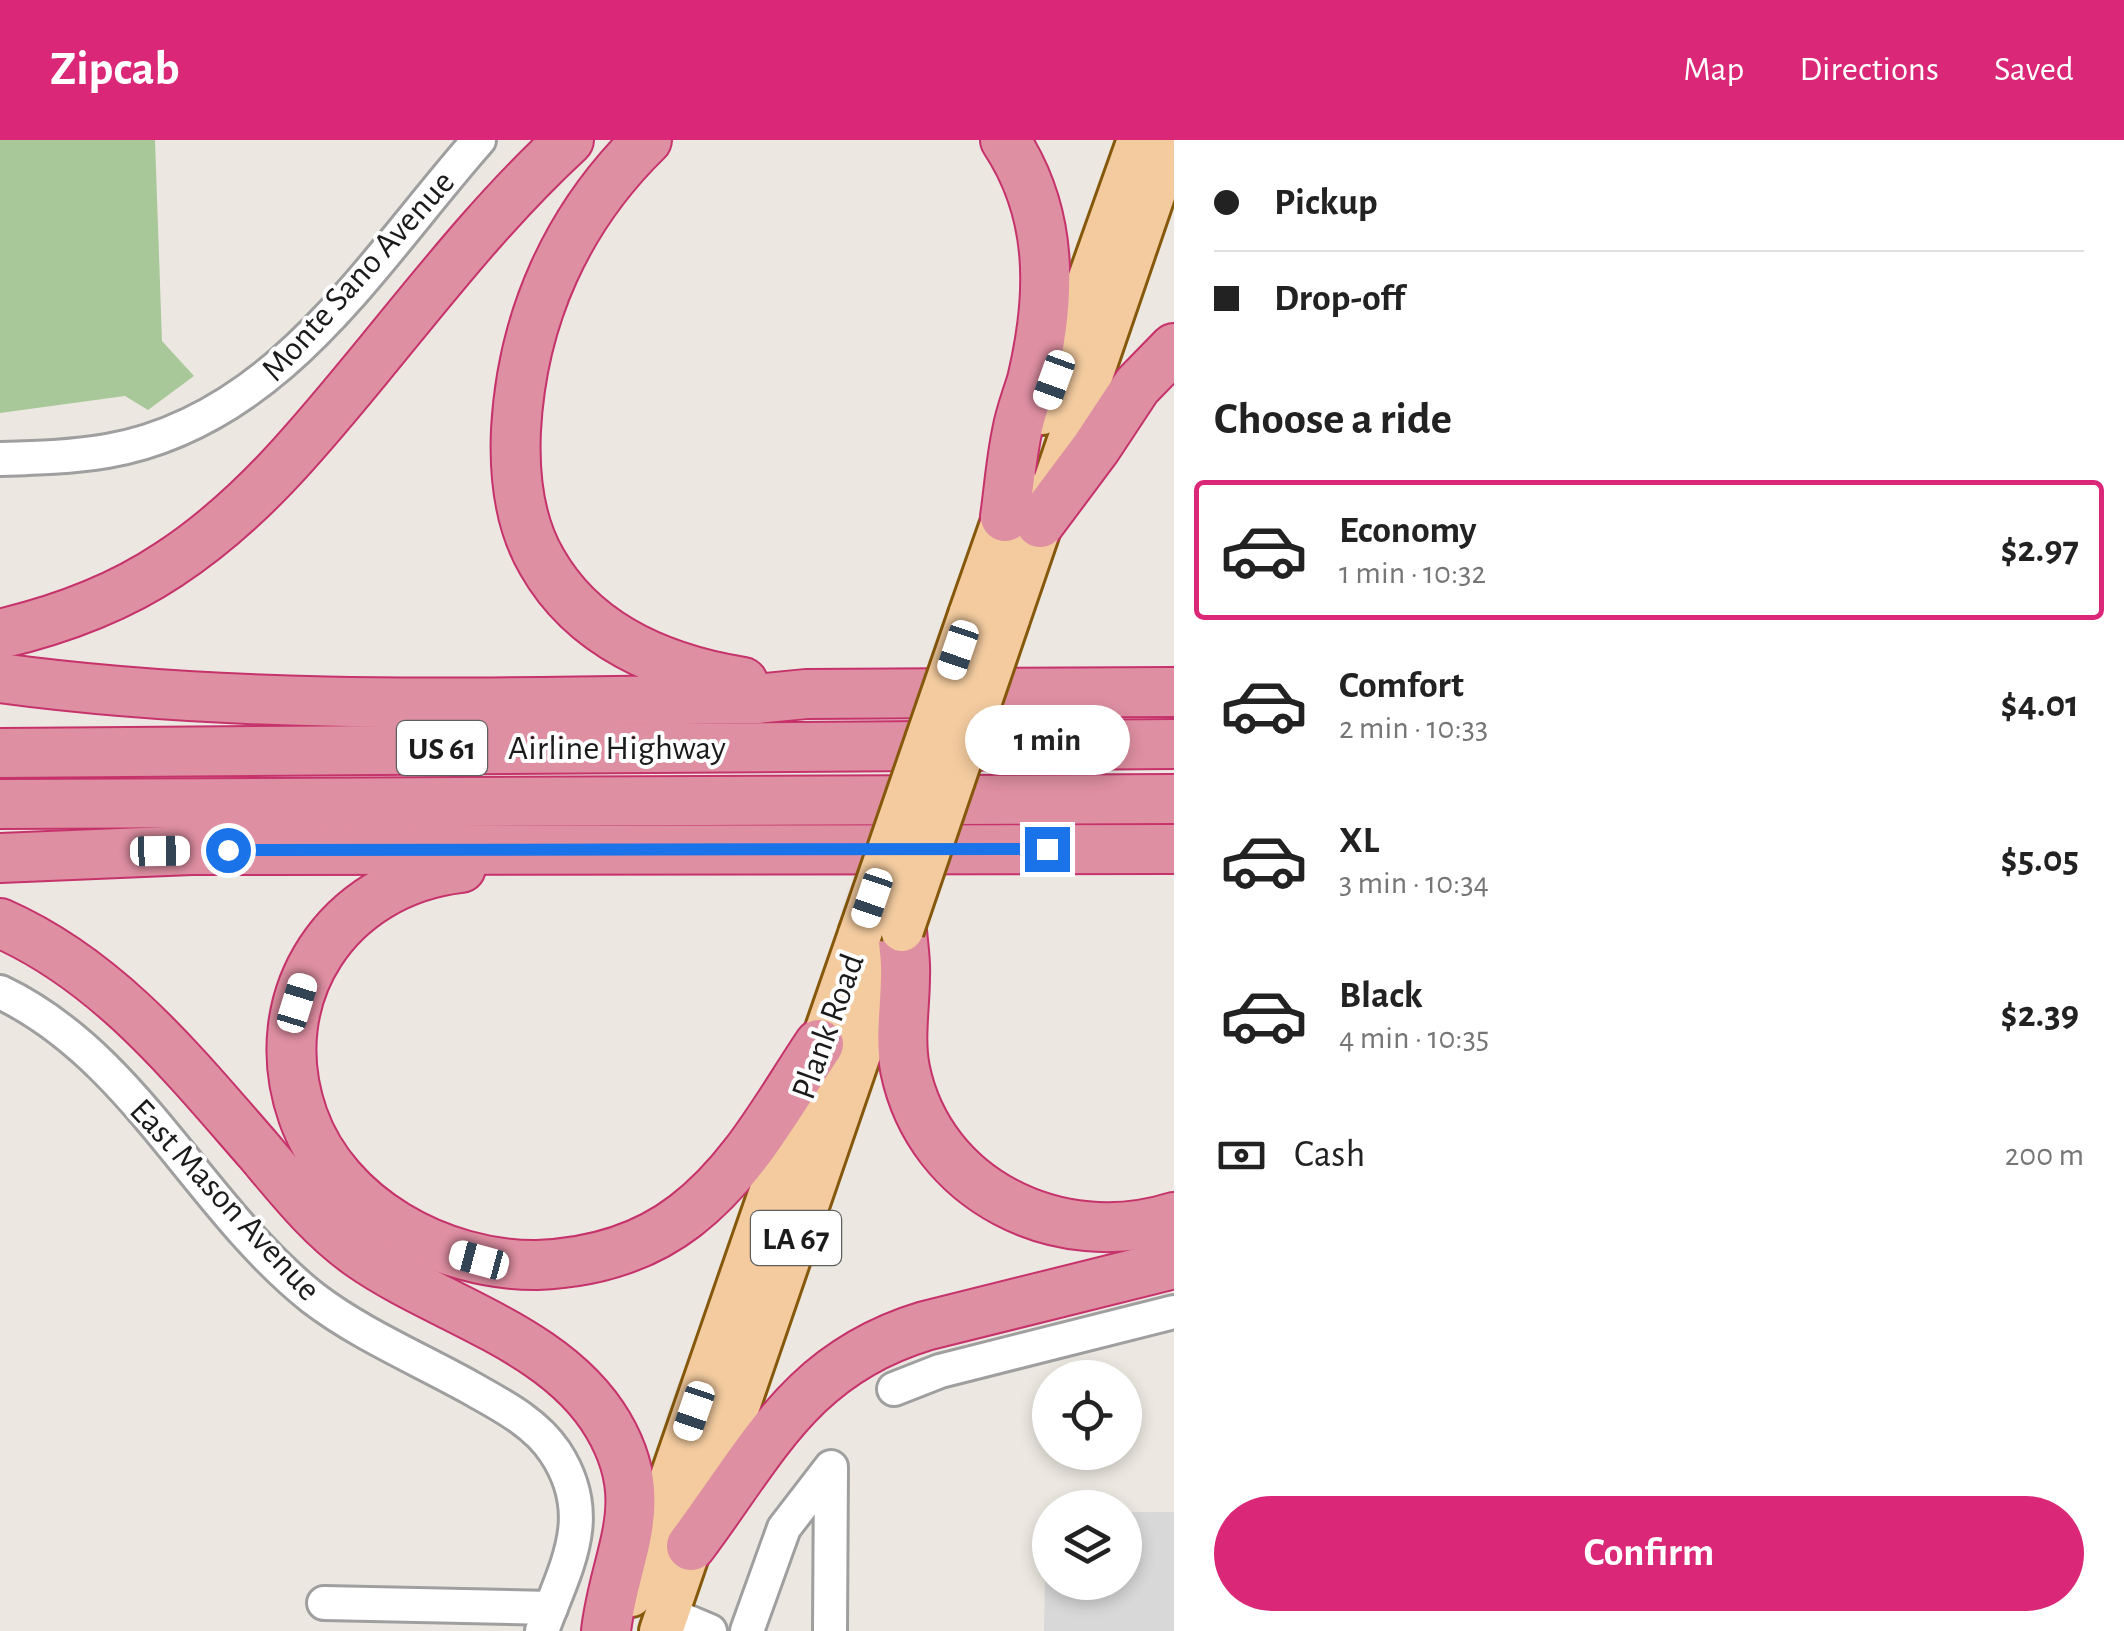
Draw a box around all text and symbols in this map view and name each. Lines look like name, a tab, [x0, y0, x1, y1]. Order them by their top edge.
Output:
text: Zipcab	[50, 46, 180, 94]
text: Map	[1683, 52, 1744, 87]
text: Directions	[1799, 52, 1939, 87]
text: Saved	[1994, 52, 2074, 87]
street label: Monte Sano Avenue	[255, 164, 461, 388]
text: Pickup	[1274, 184, 1378, 222]
text: Drop-off	[1274, 280, 1405, 318]
car	[1030, 347, 1078, 413]
text: Choose a ride	[1214, 397, 1452, 442]
icon: car	[1219, 505, 1309, 595]
text: Economy	[1339, 512, 1477, 550]
text: $2.97	[2001, 531, 2079, 569]
text: 1 min · 10:32	[1339, 557, 1486, 589]
car	[934, 617, 982, 683]
icon: car	[1219, 660, 1309, 750]
text: Comfort	[1339, 667, 1464, 705]
text: $4.01	[2001, 686, 2079, 724]
callout: 1 min	[964, 704, 1130, 774]
text: 2 min · 10:33	[1339, 712, 1488, 744]
road number: US 61	[397, 721, 487, 775]
text: 1 min	[1014, 724, 1081, 756]
street label: Airline Highway	[508, 731, 726, 766]
icon: car	[1219, 815, 1309, 905]
text: XL	[1339, 822, 1379, 860]
route end	[1025, 827, 1070, 872]
route start	[206, 828, 251, 873]
car	[130, 835, 190, 867]
text: $5.05	[2001, 841, 2079, 879]
car	[848, 865, 896, 931]
text: 3 min · 10:34	[1339, 867, 1489, 899]
street label: Plank Road	[786, 949, 871, 1104]
car	[274, 970, 320, 1036]
icon: car	[1219, 970, 1309, 1060]
text: Black	[1339, 977, 1423, 1015]
text: $2.39	[2001, 996, 2079, 1034]
text: 4 min · 10:35	[1339, 1022, 1489, 1054]
street label: East Mason Avenue	[123, 1093, 327, 1308]
icon: cash	[1214, 1128, 1269, 1183]
text: Cash	[1294, 1136, 1365, 1174]
text: 200 m	[2005, 1139, 2084, 1171]
road number: LA 67	[751, 1211, 841, 1265]
car	[446, 1238, 512, 1282]
map controls	[1032, 1360, 1142, 1600]
button: locate	[1032, 1360, 1142, 1470]
car	[670, 1378, 718, 1444]
button: layers	[1032, 1490, 1142, 1600]
button: Confirm	[1214, 1496, 2084, 1611]

